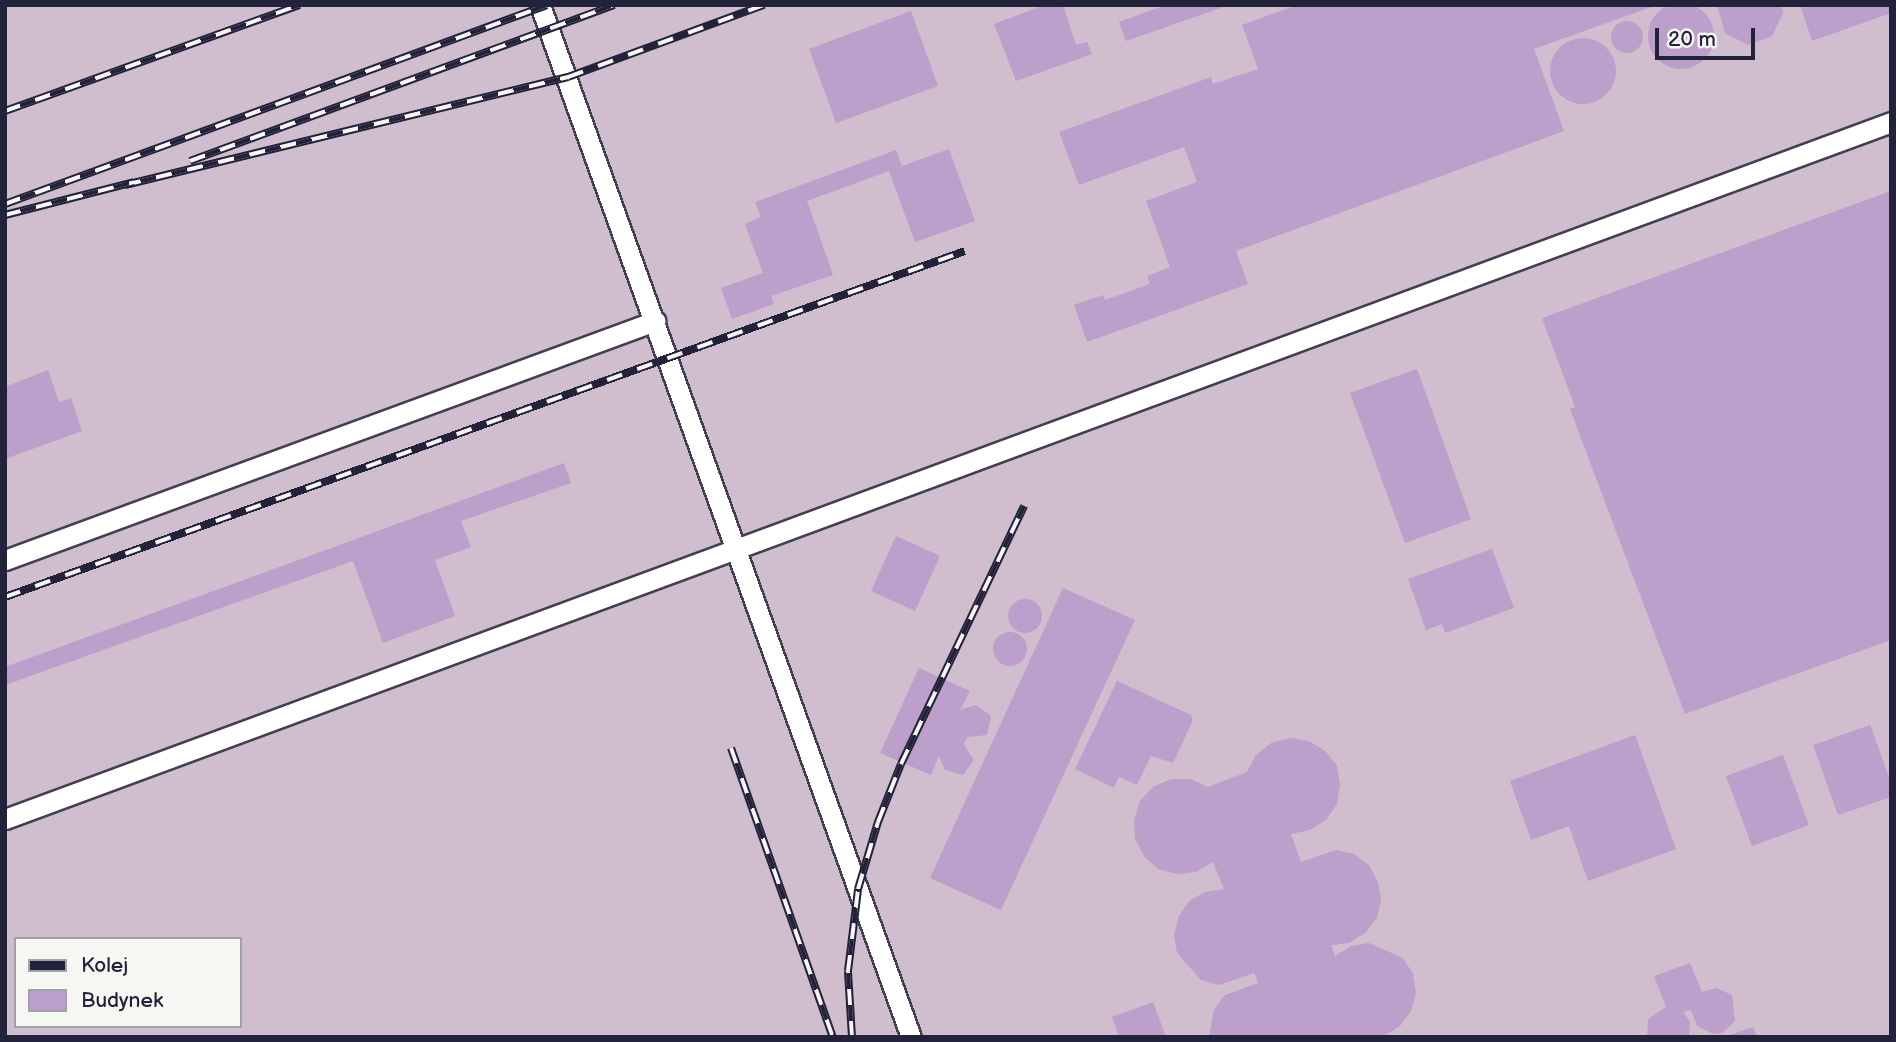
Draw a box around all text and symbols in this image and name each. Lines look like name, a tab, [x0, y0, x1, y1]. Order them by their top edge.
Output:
scale bar	[1658, 14, 1758, 58]
text: 20 m	[1668, 27, 1716, 52]
legend	[14, 937, 242, 1028]
text: Kolej	[81, 953, 128, 978]
text: Budynek	[81, 988, 163, 1013]

